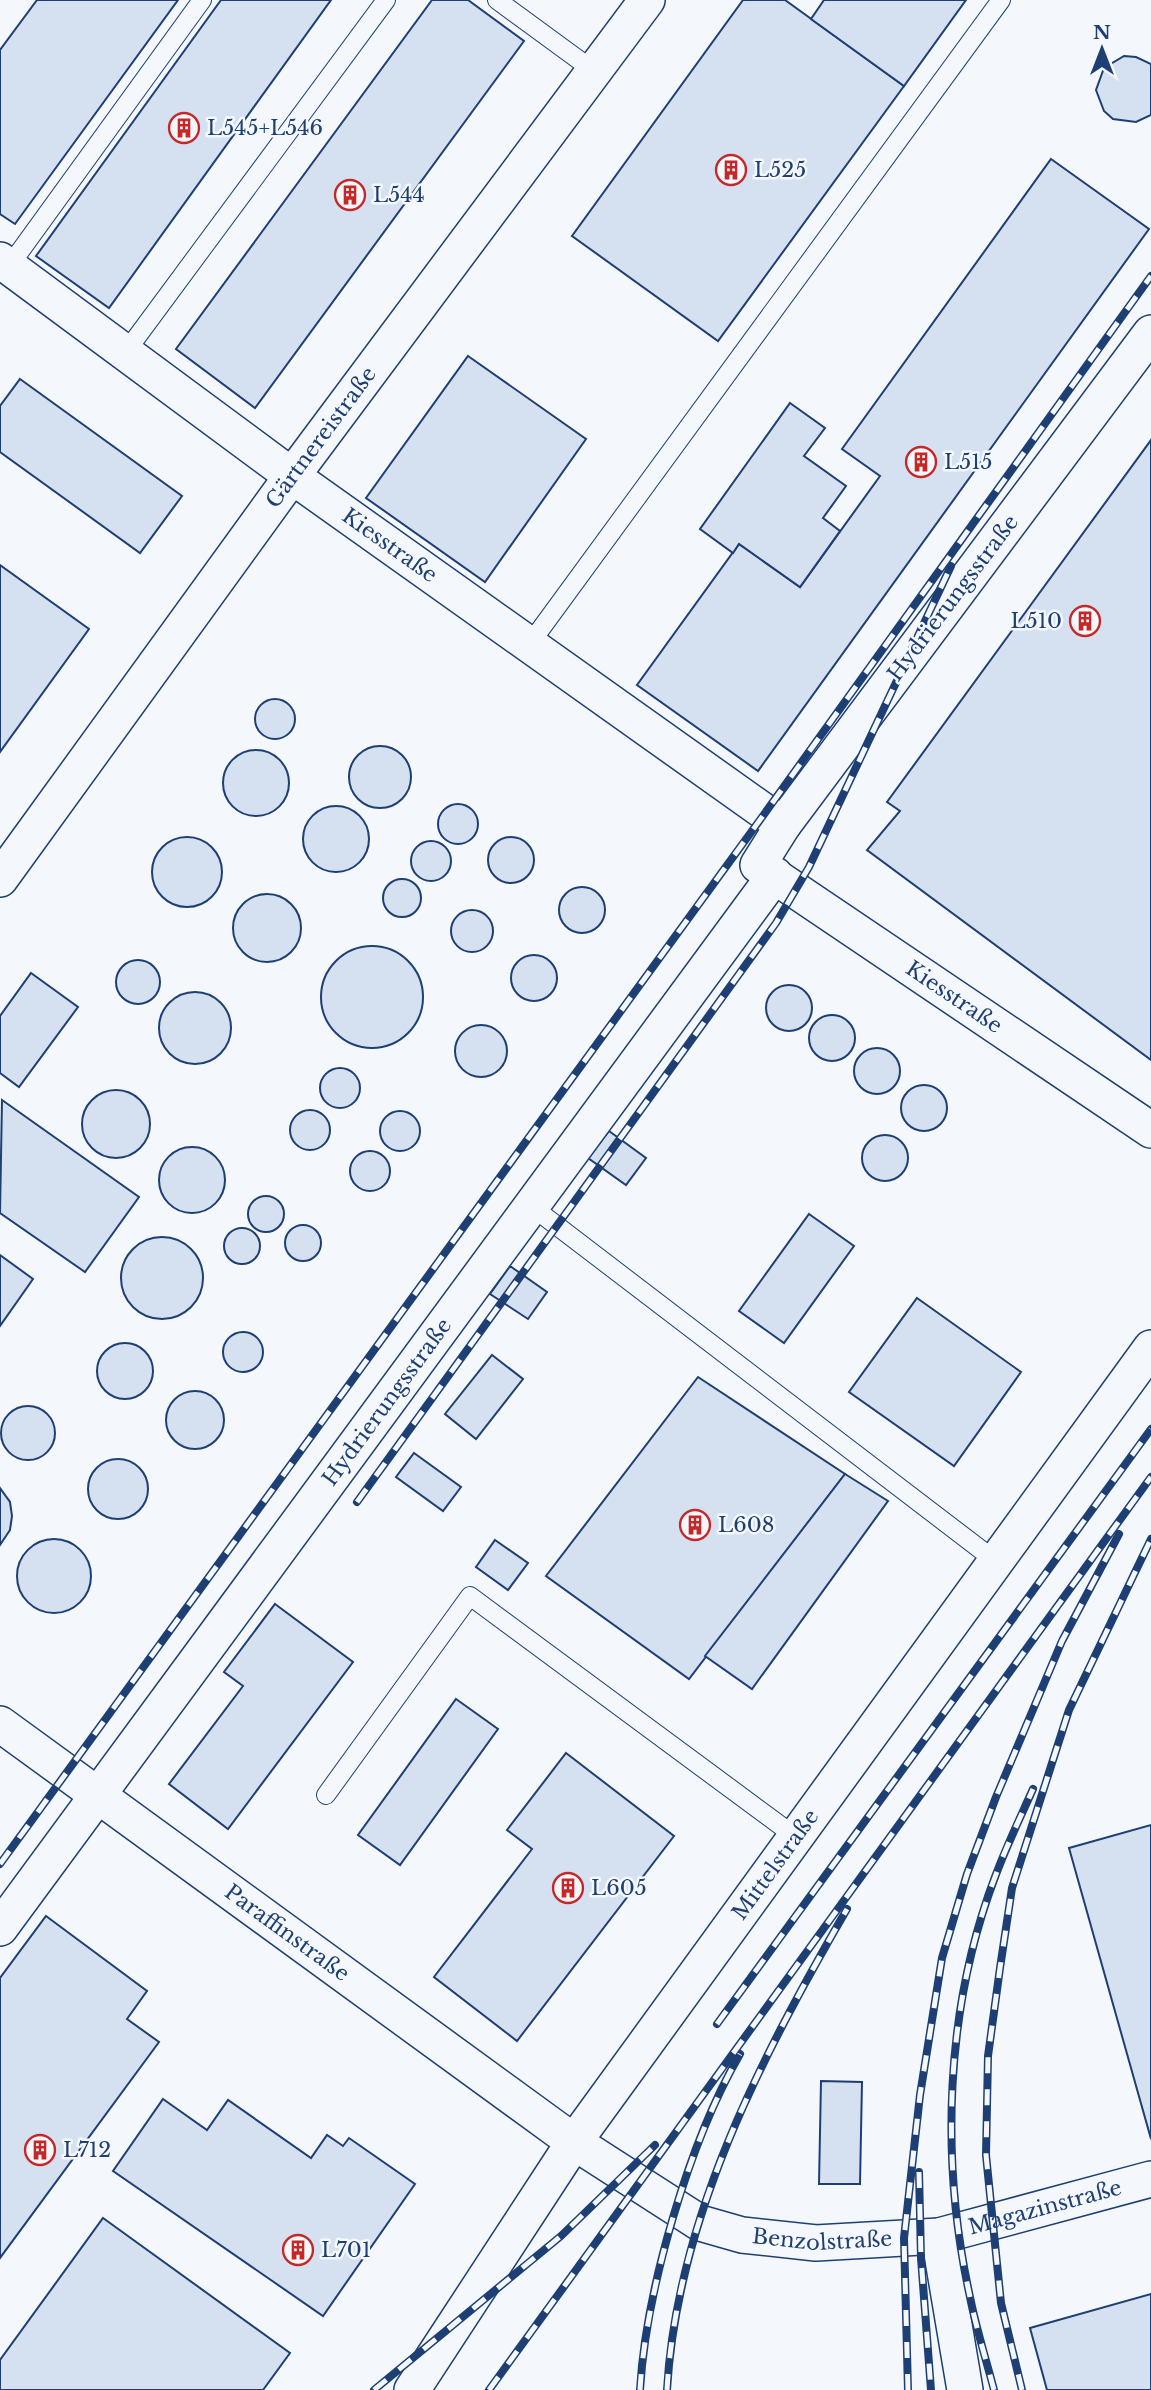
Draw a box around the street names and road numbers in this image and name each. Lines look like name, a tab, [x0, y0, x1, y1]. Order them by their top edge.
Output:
street label: Gärtnereistraße	[260, 362, 382, 513]
street label: Kiesstraße	[337, 503, 442, 588]
street label: Hydrierungsstraße	[882, 510, 1024, 686]
street label: Kiesstraße	[901, 955, 1007, 1039]
street label: Hydrierungsstraße	[317, 1313, 457, 1491]
street label: Mittelstraße	[727, 1804, 824, 1925]
street label: Paraffinstraße	[220, 1879, 354, 1987]
street label: Magazinstraße	[966, 2174, 1125, 2241]
street label: Benzolstraße	[751, 2223, 893, 2256]

